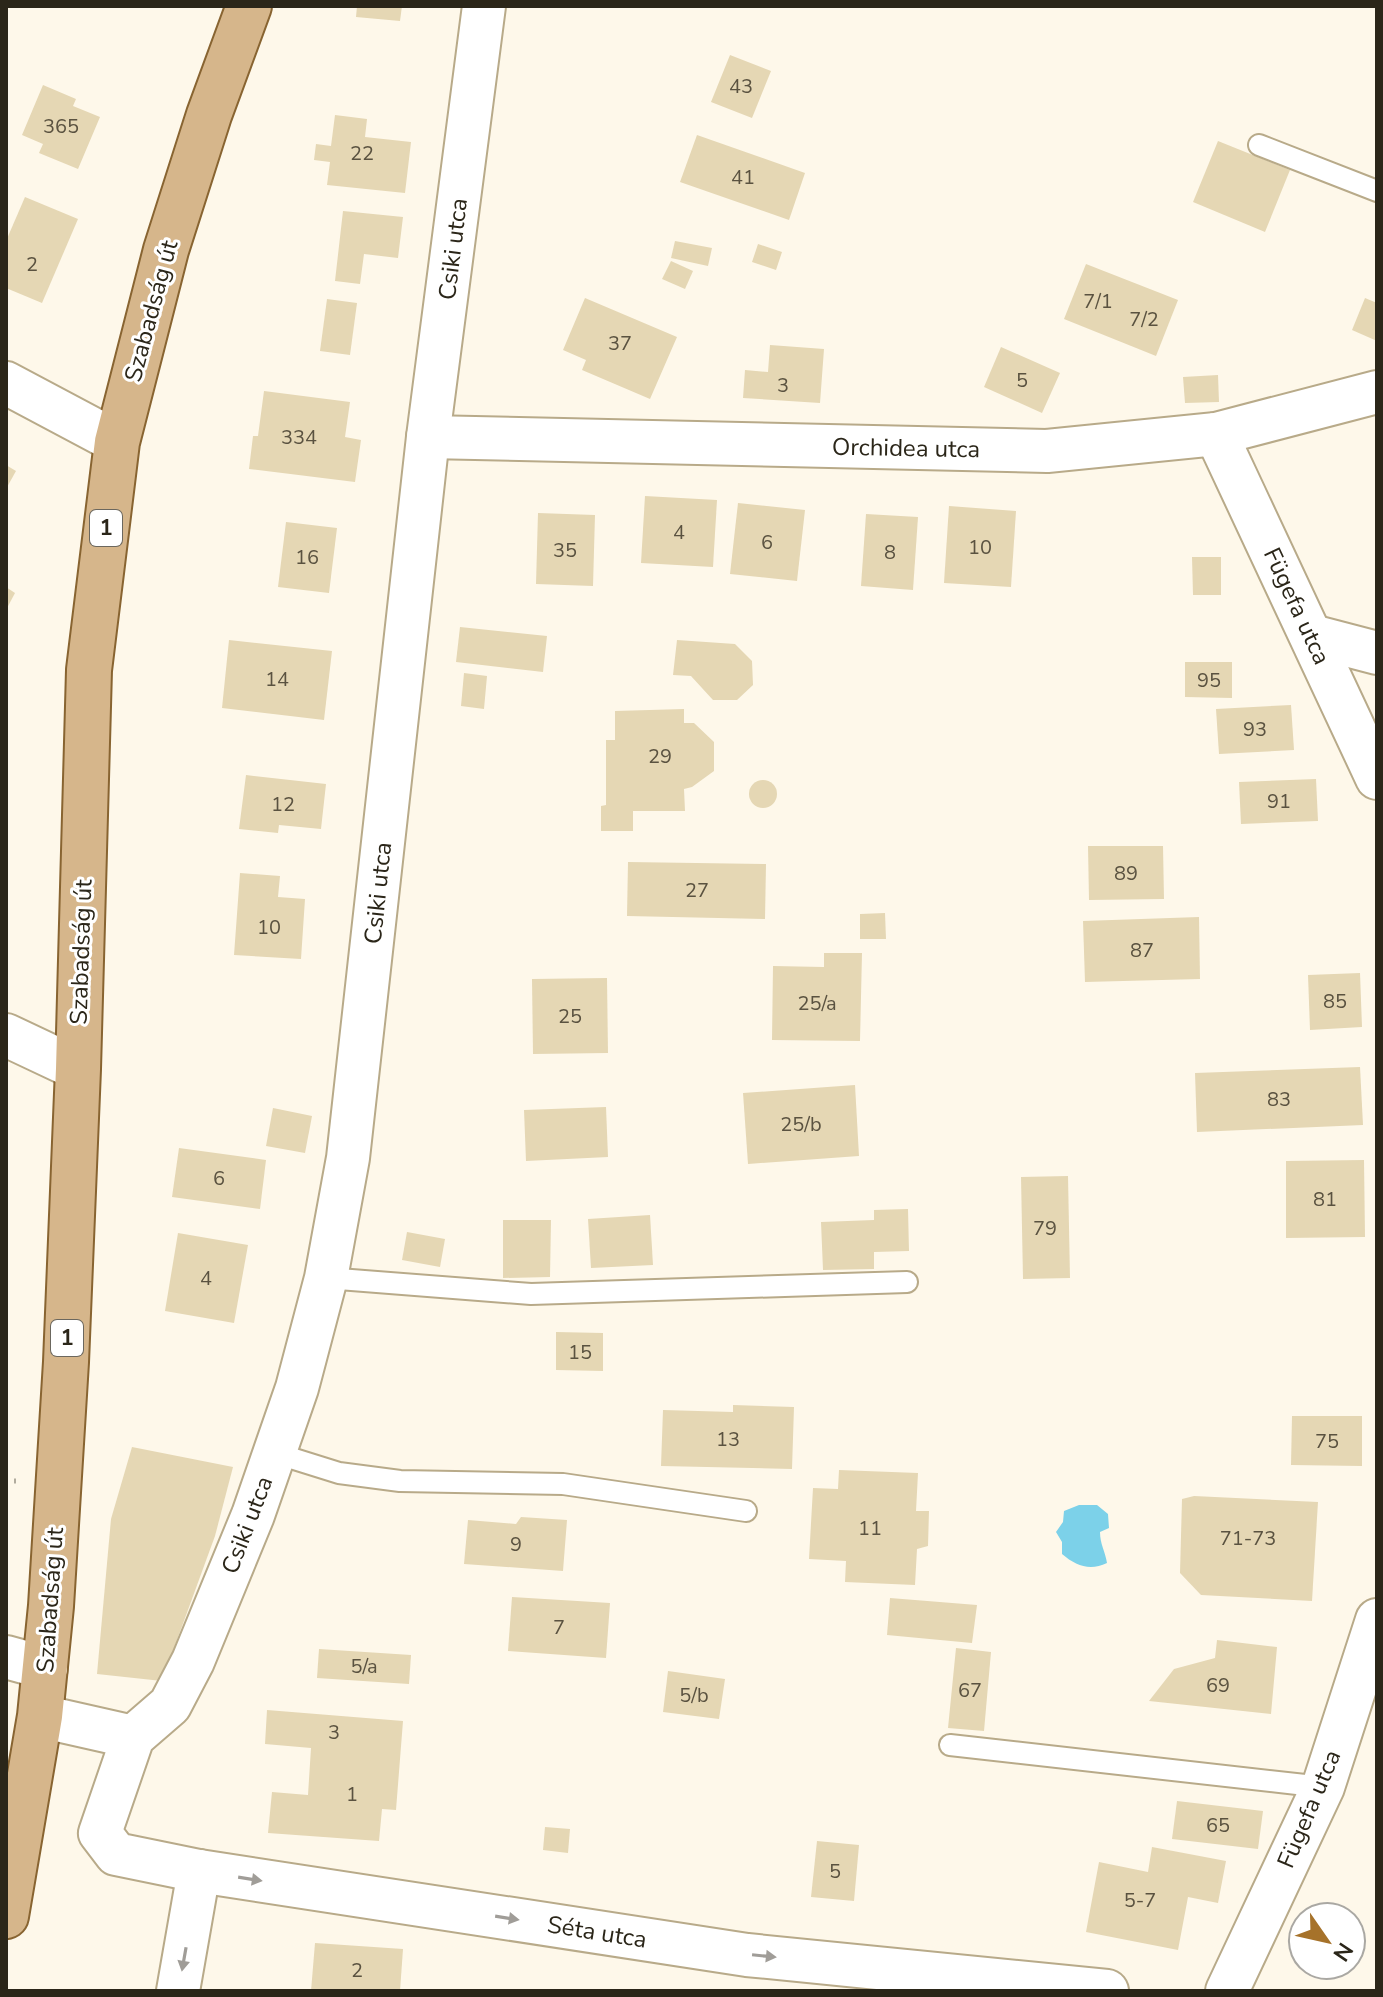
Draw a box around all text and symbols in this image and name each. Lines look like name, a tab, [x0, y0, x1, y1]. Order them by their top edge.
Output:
house number: 43	[729, 73, 753, 100]
house number: 365	[43, 113, 79, 140]
house number: 22	[350, 140, 374, 167]
house number: 41	[731, 164, 755, 191]
street label: Csiki utca	[431, 196, 475, 302]
street label: Szabadság út	[117, 236, 185, 385]
house number: 2	[26, 251, 38, 278]
house number: 7/1	[1083, 288, 1113, 315]
house number: 7/2	[1129, 306, 1159, 333]
house number: 37	[608, 330, 632, 357]
house number: 5	[1016, 367, 1028, 394]
house number: 3	[777, 372, 789, 399]
house number: 334	[281, 424, 317, 451]
street label: Orchidea utca	[832, 431, 980, 465]
road number: 1	[90, 510, 122, 546]
house number: 4	[673, 519, 685, 546]
house number: 6	[761, 529, 773, 556]
house number: 10	[968, 534, 992, 561]
house number: 35	[553, 537, 577, 564]
house number: 8	[884, 539, 896, 566]
street label: Fügefa utca	[1256, 542, 1338, 670]
house number: 16	[295, 544, 319, 571]
house number: 14	[265, 666, 289, 693]
house number: 95	[1197, 667, 1221, 694]
house number: 93	[1243, 716, 1267, 743]
house number: 29	[648, 743, 672, 770]
house number: 91	[1267, 788, 1291, 815]
house number: 12	[271, 791, 295, 818]
street label: Csiki utca	[357, 840, 399, 946]
house number: 89	[1114, 860, 1138, 887]
house number: 27	[685, 877, 709, 904]
street label: Szabadság út	[62, 878, 100, 1025]
house number: 10	[257, 914, 281, 941]
house number: 87	[1130, 937, 1154, 964]
house number: 85	[1323, 988, 1347, 1015]
house number: 25/a	[797, 990, 837, 1017]
house number: 25	[558, 1003, 582, 1030]
house number: 83	[1267, 1086, 1291, 1113]
house number: 25/b	[780, 1111, 822, 1138]
house number: 6	[213, 1165, 225, 1192]
house number: 81	[1313, 1186, 1337, 1213]
house number: 79	[1033, 1215, 1057, 1242]
house number: 4	[200, 1265, 212, 1292]
road number: 1	[51, 1320, 83, 1356]
house number: 15	[568, 1339, 592, 1366]
house number: 13	[716, 1426, 740, 1453]
house number: 75	[1315, 1428, 1339, 1455]
street label: Csiki utca	[214, 1472, 280, 1578]
house number: 11	[858, 1515, 882, 1542]
house number: 71-73	[1220, 1525, 1276, 1552]
street label: Szabadság út	[29, 1526, 71, 1674]
house number: 9	[510, 1531, 522, 1558]
house number: 7	[553, 1614, 565, 1641]
house number: 5/a	[350, 1653, 378, 1680]
house number: 69	[1206, 1672, 1230, 1699]
house number: 67	[958, 1677, 982, 1704]
house number: 5/b	[679, 1682, 709, 1709]
house number: 3	[328, 1719, 340, 1746]
street label: Fügefa utca	[1270, 1745, 1348, 1873]
house number: 1	[346, 1781, 358, 1808]
house number: 65	[1206, 1812, 1230, 1839]
house number: 5	[829, 1858, 841, 1885]
one-way arrow	[237, 1873, 262, 1886]
house number: 5-7	[1124, 1887, 1156, 1914]
north arrow	[1287, 1901, 1367, 1981]
street label: Séta utca	[545, 1908, 649, 1956]
one-way arrow	[494, 1912, 519, 1925]
text: N	[1326, 1936, 1360, 1967]
one-way arrow	[177, 1946, 190, 1971]
one-way arrow	[752, 1950, 777, 1963]
house number: 2	[351, 1957, 363, 1984]

